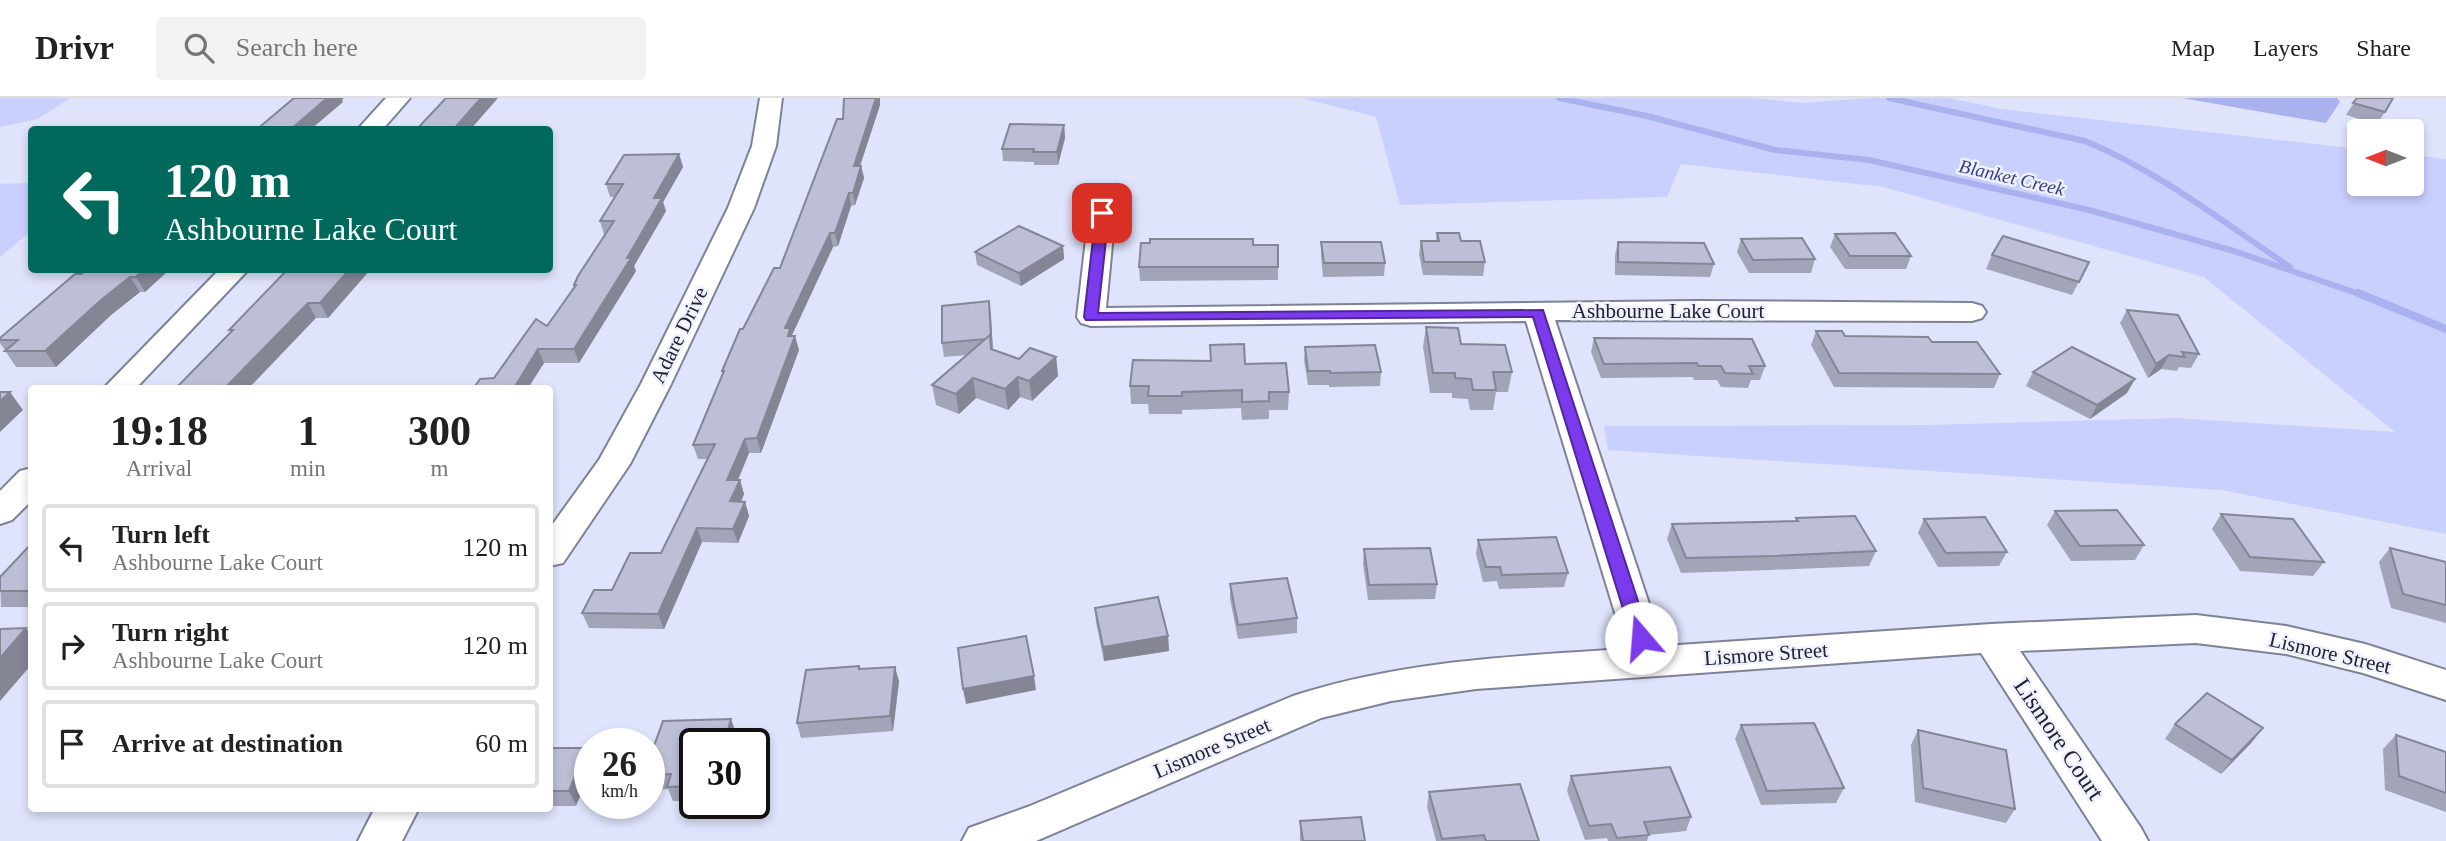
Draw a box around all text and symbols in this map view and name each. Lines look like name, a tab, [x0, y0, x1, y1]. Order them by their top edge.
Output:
search box	[156, 17, 646, 80]
icon: search	[180, 29, 218, 67]
text: Drivr	[35, 30, 114, 66]
text: Search here	[236, 33, 358, 62]
text: Map	[2171, 35, 2215, 61]
text: Layers	[2253, 35, 2318, 61]
text: Share	[2356, 35, 2411, 61]
north arrow	[2347, 119, 2424, 196]
map controls	[2347, 119, 2424, 196]
text: 120 m	[164, 153, 291, 208]
icon: left	[49, 154, 140, 245]
water label: Blanket Creek	[1957, 155, 2067, 200]
pin	[1072, 183, 1132, 243]
icon: arrive	[1083, 194, 1121, 232]
text: Ashbourne Lake Court	[164, 211, 457, 247]
street label: Adare Drive	[645, 283, 713, 387]
street label: Ashbourne Lake Court	[1572, 299, 1764, 323]
text: 19:18	[110, 408, 208, 454]
text: 1	[297, 408, 318, 454]
text: 300	[408, 408, 471, 454]
text: Arrival	[126, 456, 192, 481]
text: min	[290, 456, 326, 481]
text: m	[430, 456, 448, 481]
text: Turn left	[112, 520, 210, 549]
icon: left	[53, 529, 91, 567]
text: 120 m	[462, 533, 528, 562]
text: Ashbourne Lake Court	[112, 550, 323, 575]
position arrow	[1604, 601, 1678, 675]
text: Turn right	[112, 618, 229, 647]
icon: right	[53, 627, 91, 665]
street label: Lismore Street	[2267, 627, 2393, 679]
text: 120 m	[462, 631, 528, 660]
street label: Lismore Street	[1703, 638, 1829, 670]
text: Ashbourne Lake Court	[112, 648, 323, 673]
street label: Lismore Court	[2009, 673, 2109, 805]
street label: Lismore Street	[1150, 713, 1274, 783]
icon: arrive	[53, 725, 91, 763]
speed limit sign: 30	[679, 728, 770, 819]
text: Arrive at destination	[112, 729, 343, 758]
text: 60 m	[475, 729, 528, 758]
text: 26	[602, 745, 637, 784]
text: km/h	[601, 781, 638, 801]

